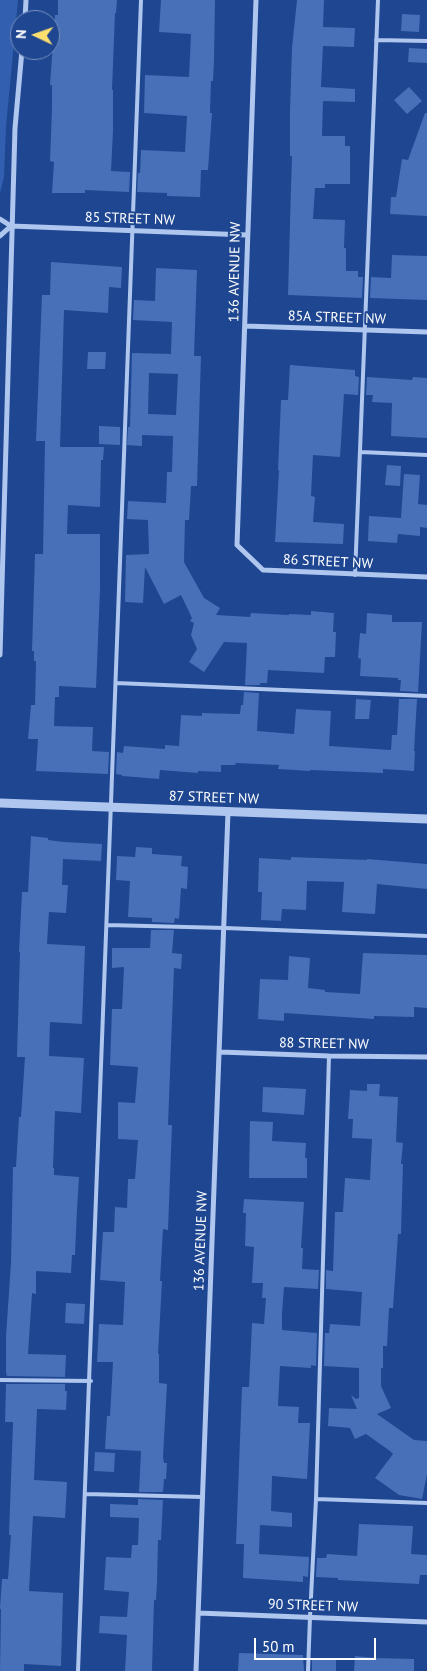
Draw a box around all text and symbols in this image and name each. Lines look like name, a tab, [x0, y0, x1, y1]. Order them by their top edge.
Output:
north arrow	[10, 10, 60, 60]
text: N	[12, 29, 30, 39]
street label: 85 STREET NW	[85, 209, 175, 229]
street label: 136 AVENUE NW	[226, 222, 244, 322]
street label: 85A STREET NW	[288, 308, 386, 328]
street label: 86 STREET NW	[283, 551, 373, 573]
street label: 87 STREET NW	[169, 788, 259, 808]
street label: 88 STREET NW	[279, 1035, 369, 1053]
street label: 136 AVENUE NW	[191, 1191, 211, 1291]
street label: 90 STREET NW	[268, 1596, 358, 1616]
scale bar	[257, 1628, 380, 1660]
text: 50 m	[262, 1637, 295, 1656]

